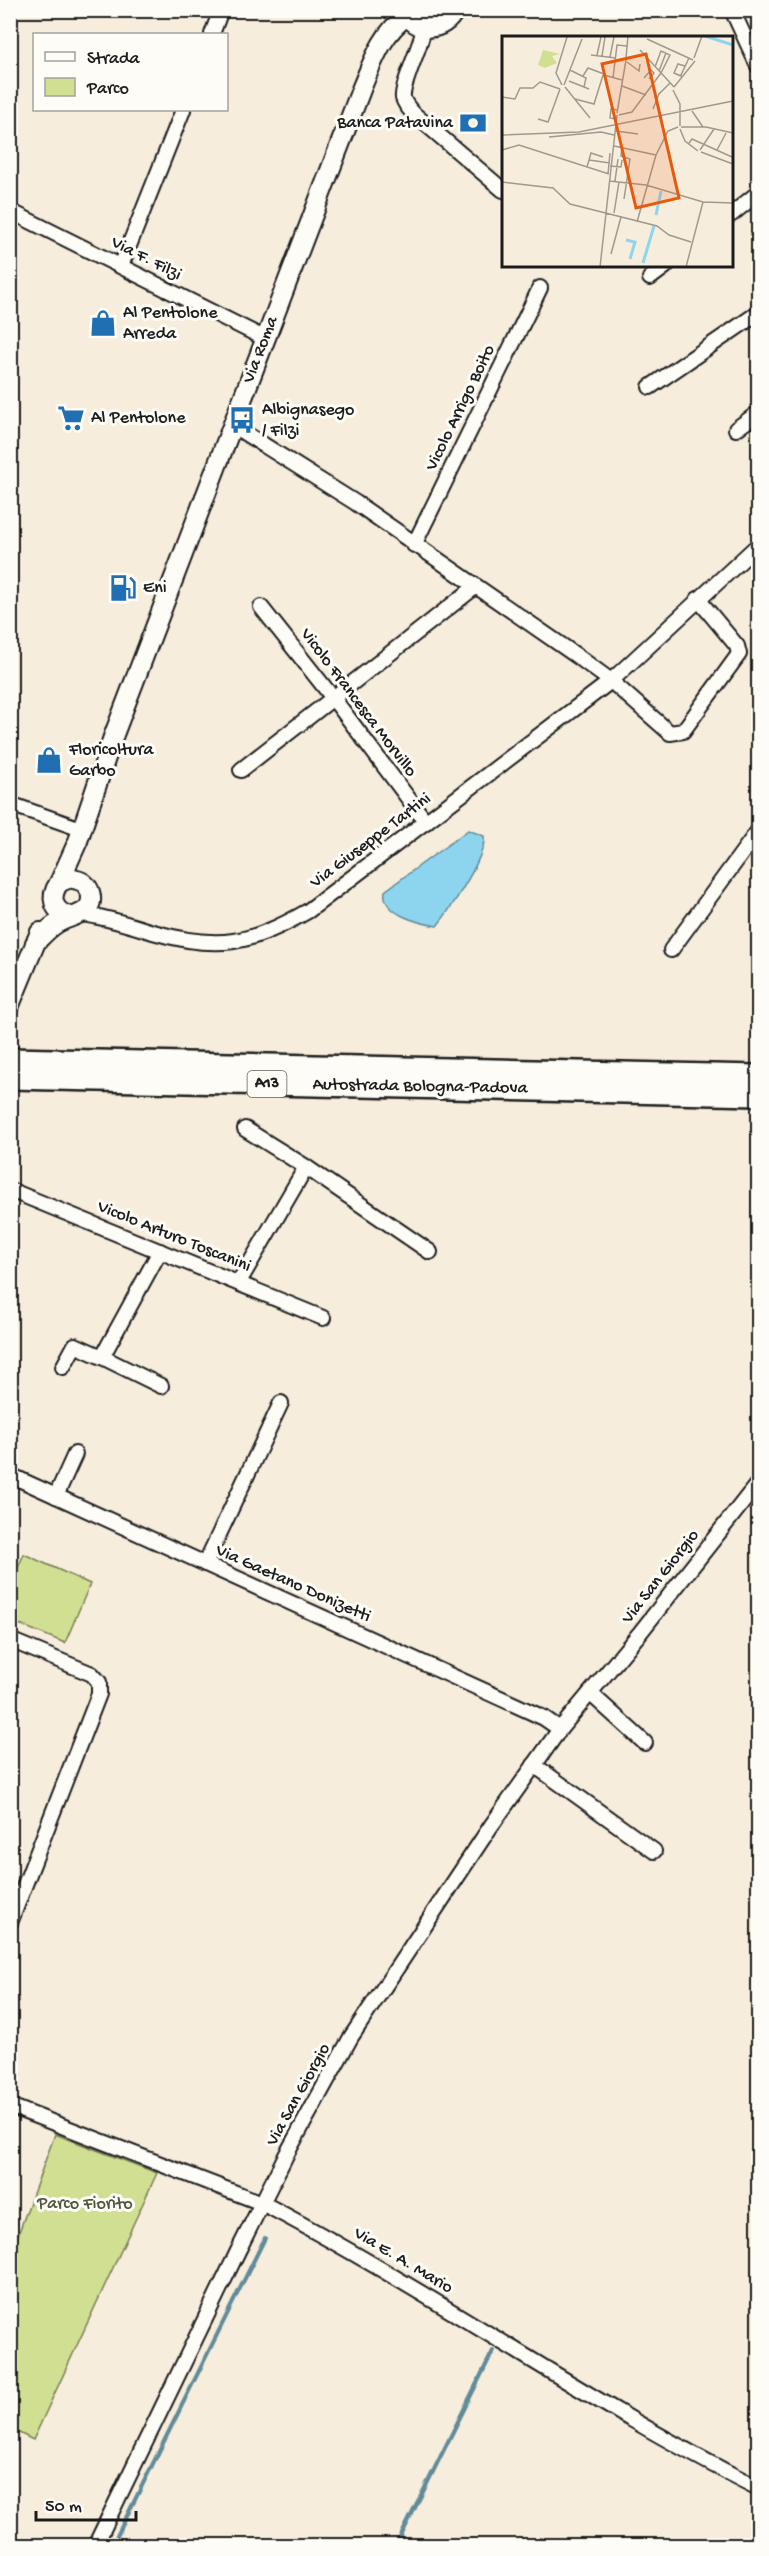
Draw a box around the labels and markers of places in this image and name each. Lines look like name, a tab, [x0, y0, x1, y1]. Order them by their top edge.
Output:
bank icon: Banca Patavina	[458, 108, 488, 138]
place label: Banca Patavina	[336, 113, 454, 134]
place label: Al Pentolone Arreda	[123, 303, 218, 345]
shop icon: Al Pentolone Arreda	[88, 308, 118, 338]
place label: Albignasego / Filzi	[262, 400, 354, 442]
supermarket icon: Al Pentolone	[56, 403, 86, 433]
bus stop icon: Albignasego / Filzi	[227, 405, 257, 435]
place label: Al Pentolone	[91, 408, 186, 429]
fuel station icon: Eni	[108, 573, 138, 603]
place label: Eni	[143, 578, 167, 599]
place label: Floricoltura Garbo	[68, 740, 154, 782]
shop icon: Floricoltura Garbo	[34, 745, 64, 775]

